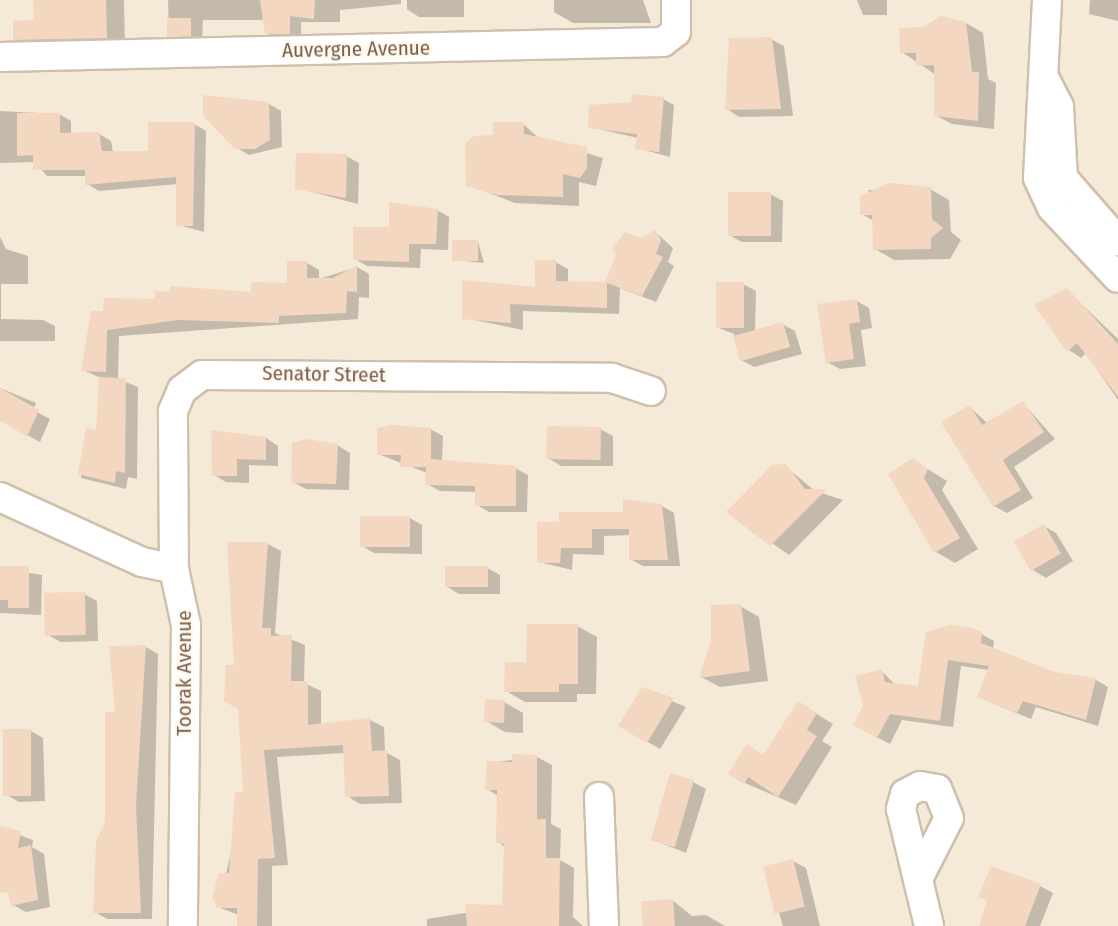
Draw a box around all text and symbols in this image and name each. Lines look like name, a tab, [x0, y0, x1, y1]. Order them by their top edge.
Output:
street label: Auvergne Avenue	[282, 35, 430, 63]
street label: Senator Street	[262, 360, 386, 388]
street label: Toorak Avenue	[171, 610, 197, 736]

